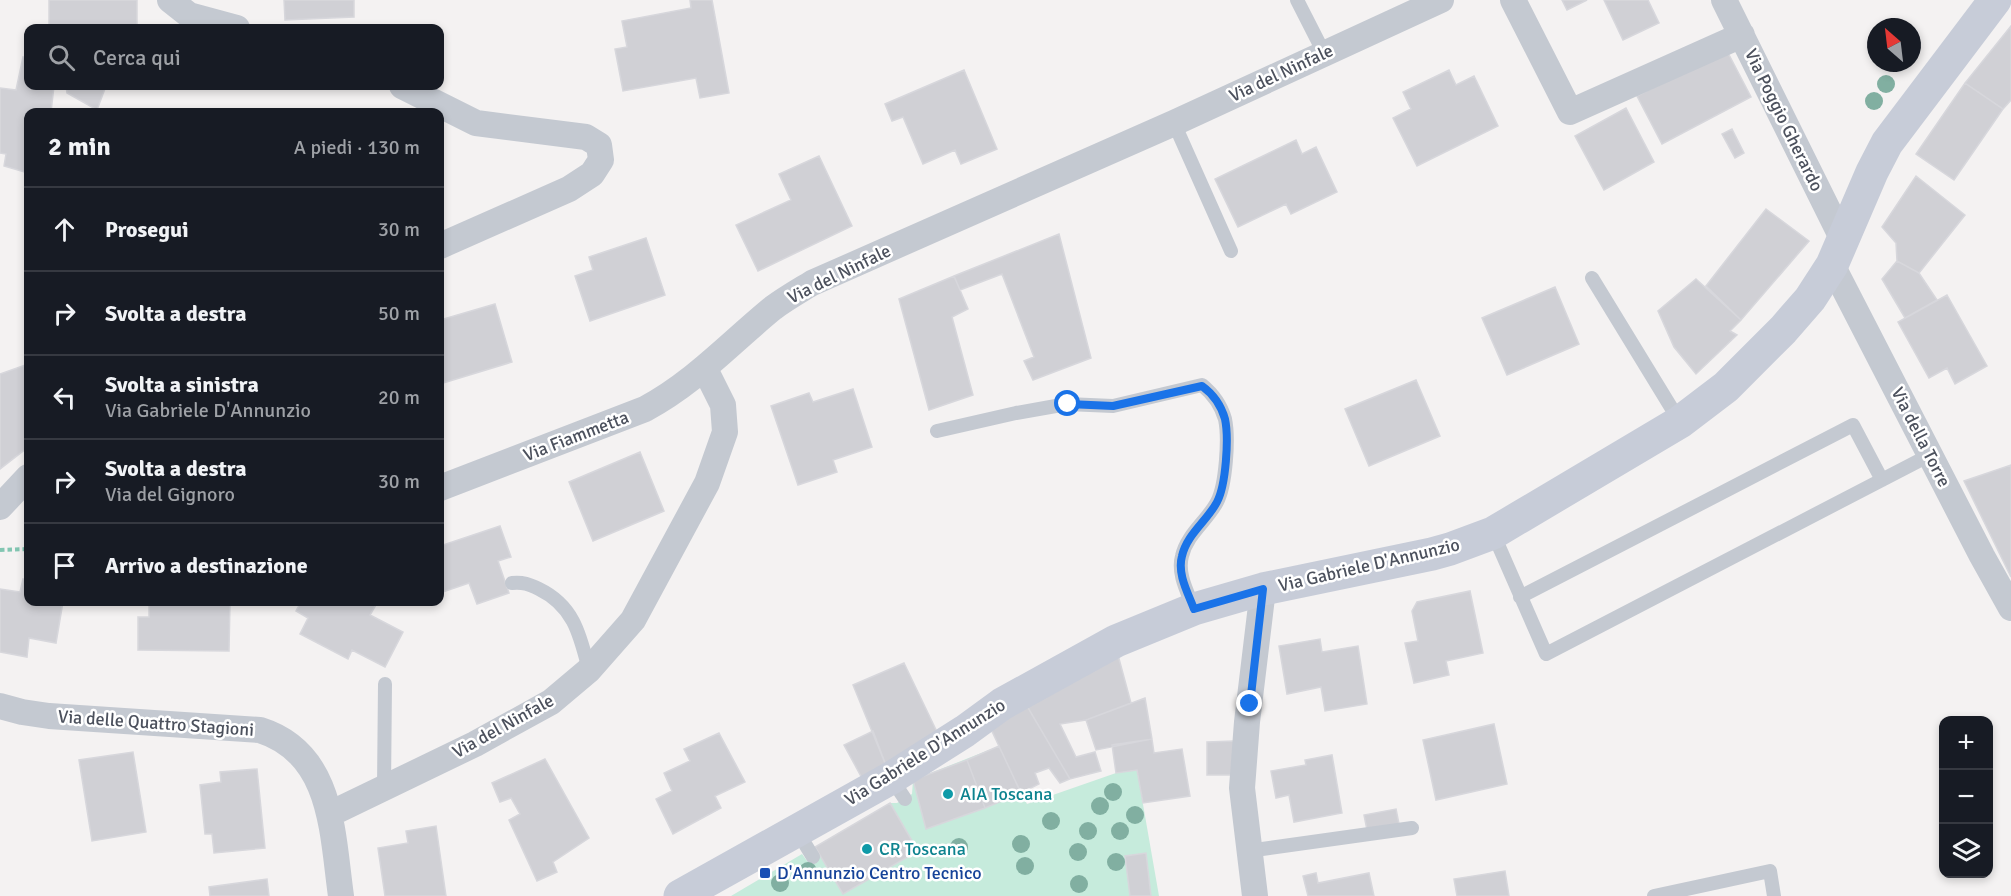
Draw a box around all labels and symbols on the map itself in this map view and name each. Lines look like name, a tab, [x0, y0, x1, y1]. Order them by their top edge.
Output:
north arrow	[1867, 18, 1921, 72]
street label: Via del Ninfale	[1225, 39, 1337, 107]
street label: Via Poggio Gherardo	[1740, 45, 1828, 195]
street label: Via del Ninfale	[784, 239, 894, 309]
street label: Via della Torre	[1886, 383, 1956, 491]
route start	[1054, 390, 1080, 416]
street label: Via Fiammetta	[520, 406, 632, 466]
street label: Via Gabriele D'Annunzio	[1276, 533, 1462, 597]
street label: Via del Ninfale	[449, 689, 557, 763]
route end	[1236, 690, 1262, 716]
street label: Via Gabriele D'Annunzio	[841, 694, 1009, 810]
street label: Via delle Quattro Stagioni	[57, 705, 255, 741]
place label: AIA Toscana	[960, 783, 1052, 805]
marker: AIA Toscana	[941, 787, 955, 801]
place label: CR Toscana	[879, 838, 966, 860]
marker: CR Toscana	[860, 842, 874, 856]
place label: D'Annunzio Centro Tecnico	[777, 862, 982, 884]
marker: D'Annunzio Centro Tecnico	[758, 866, 772, 880]

